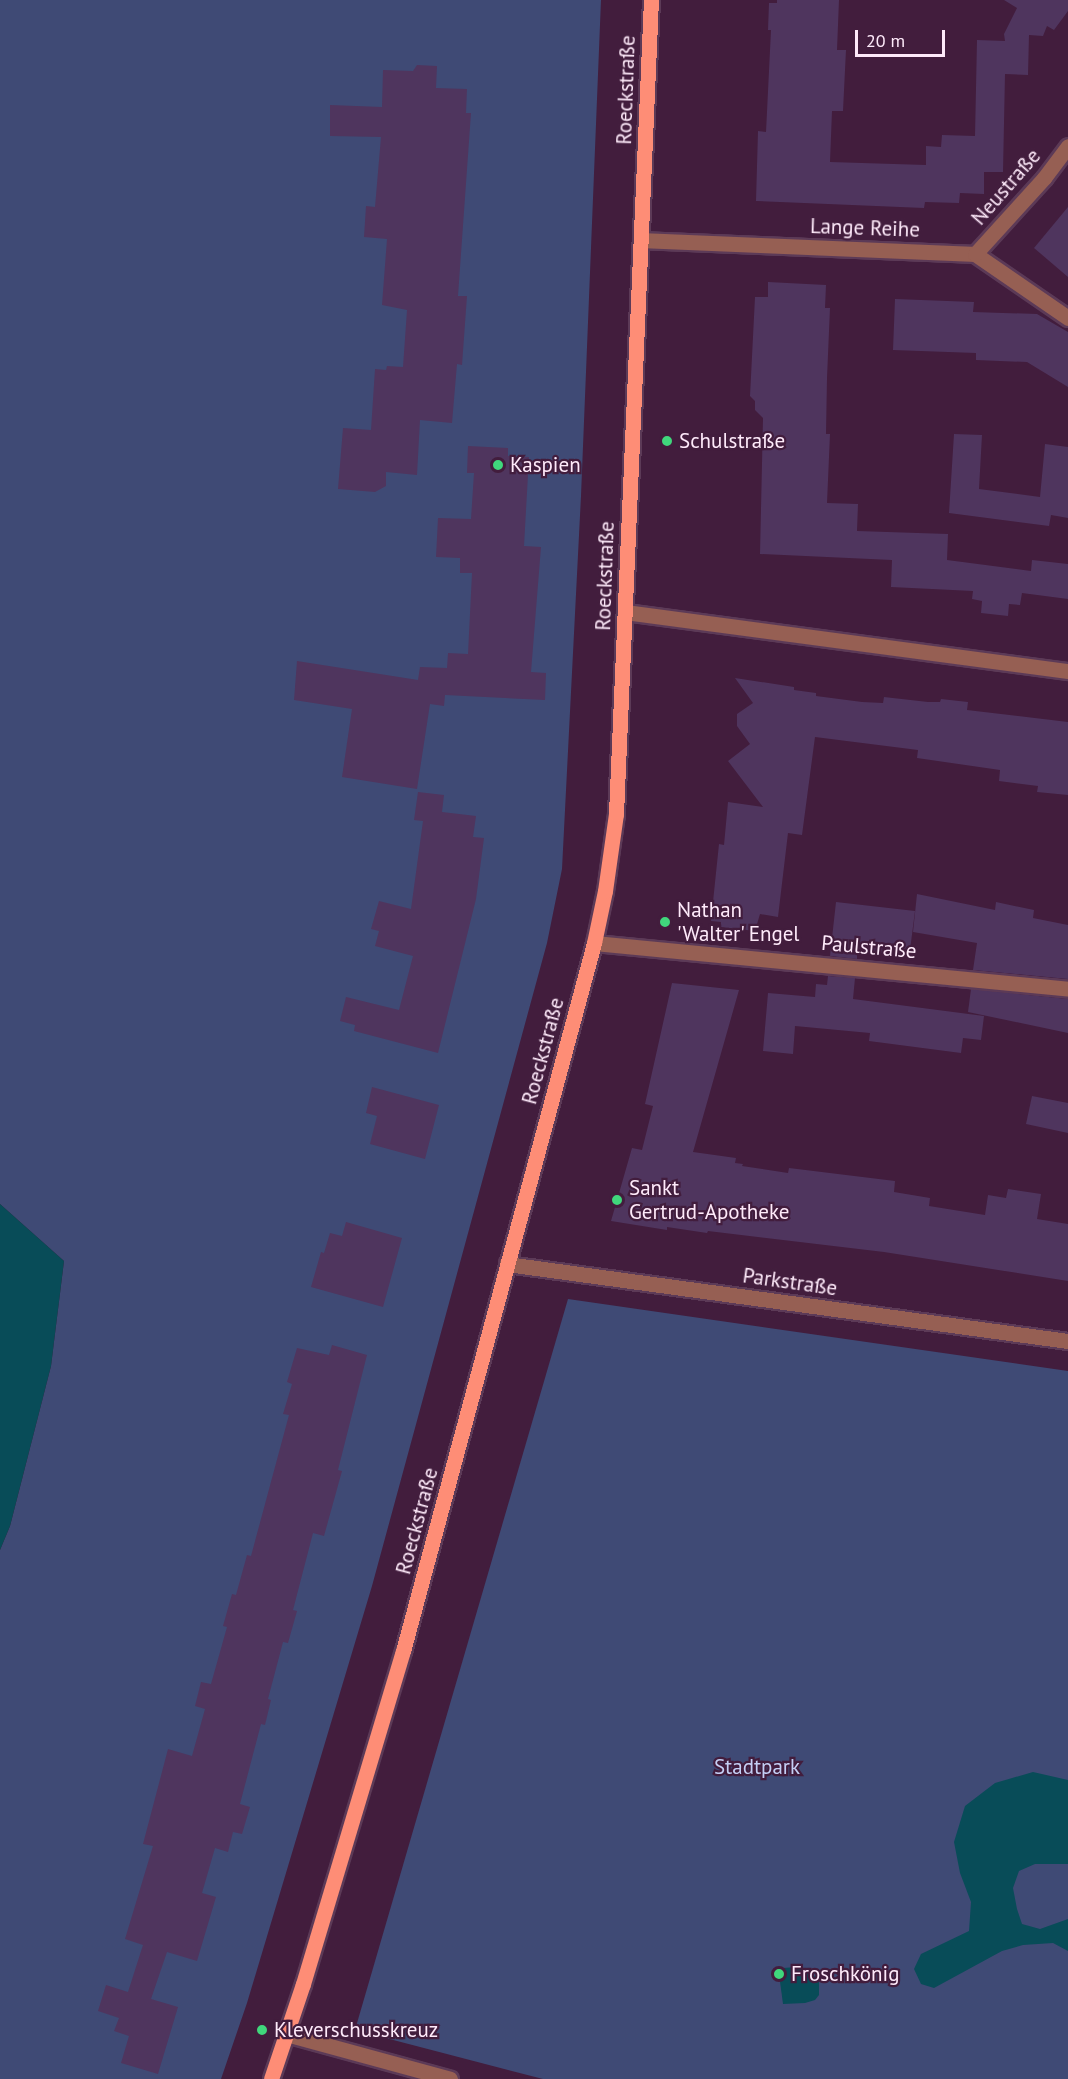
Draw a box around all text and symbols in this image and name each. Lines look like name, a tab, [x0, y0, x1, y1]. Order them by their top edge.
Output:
scale bar	[858, 18, 948, 56]
text: 20 m	[866, 29, 905, 52]
street label: Roeckstraße	[611, 35, 641, 145]
street label: Neustraße	[966, 144, 1046, 230]
street label: Lange Reihe	[810, 213, 920, 243]
place label: Schulstraße	[679, 428, 785, 454]
marker: Schulstraße	[660, 434, 674, 448]
place label: Kaspien	[510, 452, 581, 478]
marker: Kaspien	[491, 458, 505, 472]
street label: Roeckstraße	[590, 521, 620, 631]
place label: Nathan 'Walter' Engel	[677, 897, 801, 947]
marker: Nathan 'Walter' Engel	[658, 915, 672, 929]
street label: Paulstraße	[820, 930, 918, 964]
street label: Roeckstraße	[517, 995, 569, 1107]
place label: Sankt Gertrud-Apotheke	[629, 1175, 789, 1225]
marker: Sankt Gertrud-Apotheke	[610, 1193, 624, 1207]
street label: Parkstraße	[741, 1263, 839, 1301]
street label: Roeckstraße	[391, 1465, 443, 1577]
park label: Stadtpark	[714, 1754, 800, 1780]
place label: Froschkönig	[791, 1961, 900, 1987]
marker: Froschkönig	[772, 1967, 786, 1981]
place label: Kleverschusskreuz	[274, 2017, 438, 2043]
marker: Kleverschusskreuz	[255, 2023, 269, 2037]

